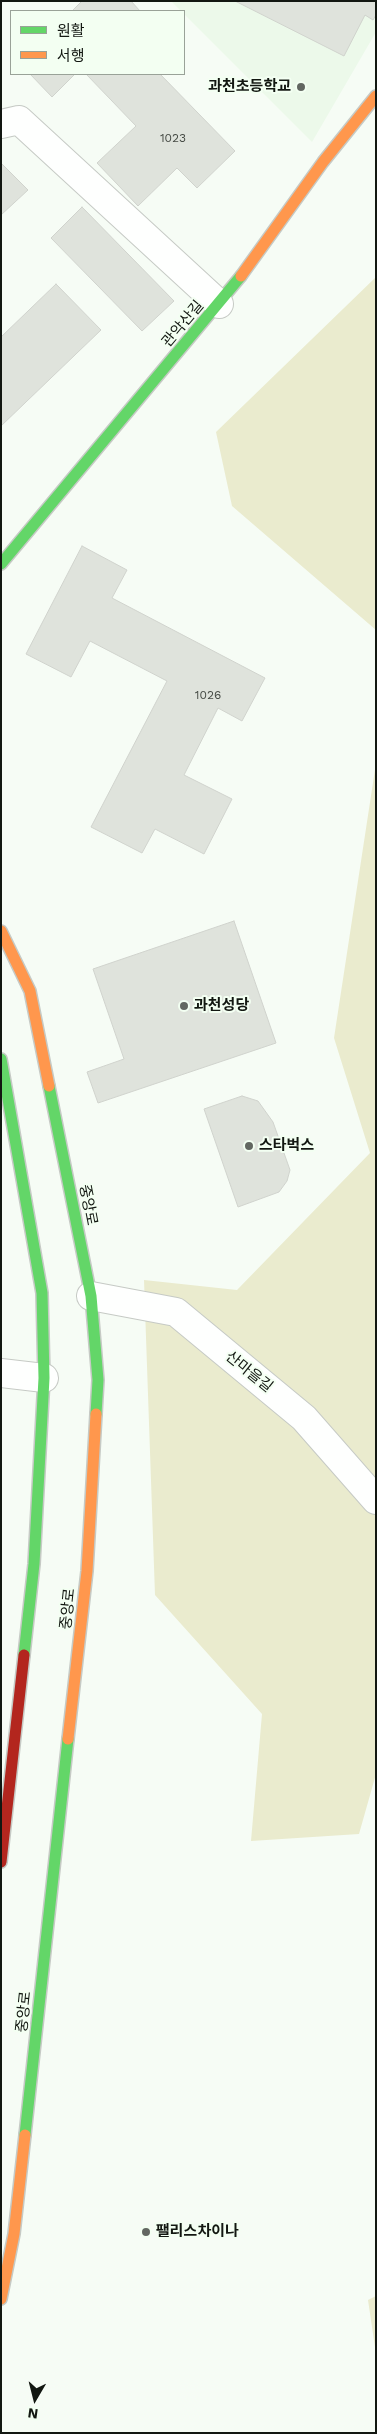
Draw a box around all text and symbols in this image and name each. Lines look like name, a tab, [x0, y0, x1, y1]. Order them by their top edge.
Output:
legend	[10, 10, 185, 75]
text: 원활	[57, 22, 85, 40]
text: 서행	[57, 47, 85, 65]
place label: 과천초등학교	[208, 78, 291, 96]
marker: 과천초등학교	[295, 81, 307, 93]
house number: 1023	[160, 131, 186, 145]
street label: 관악산길	[158, 297, 208, 351]
house number: 1026	[195, 688, 221, 702]
place label: 과천성당	[194, 997, 249, 1015]
marker: 과천성당	[178, 1000, 190, 1012]
place label: 스타벅스	[259, 1137, 314, 1155]
marker: 스타벅스	[243, 1140, 255, 1152]
street label: 중앙로	[75, 1183, 101, 1227]
street label: 산마을길	[222, 1348, 276, 1396]
street label: 중앙로	[57, 1587, 79, 1631]
street label: 중앙로	[13, 1990, 35, 2034]
place label: 팰리스차이나	[156, 2223, 239, 2241]
marker: 팰리스차이나	[140, 2226, 152, 2238]
north arrow	[10, 2374, 60, 2424]
text: N	[27, 2405, 39, 2422]

